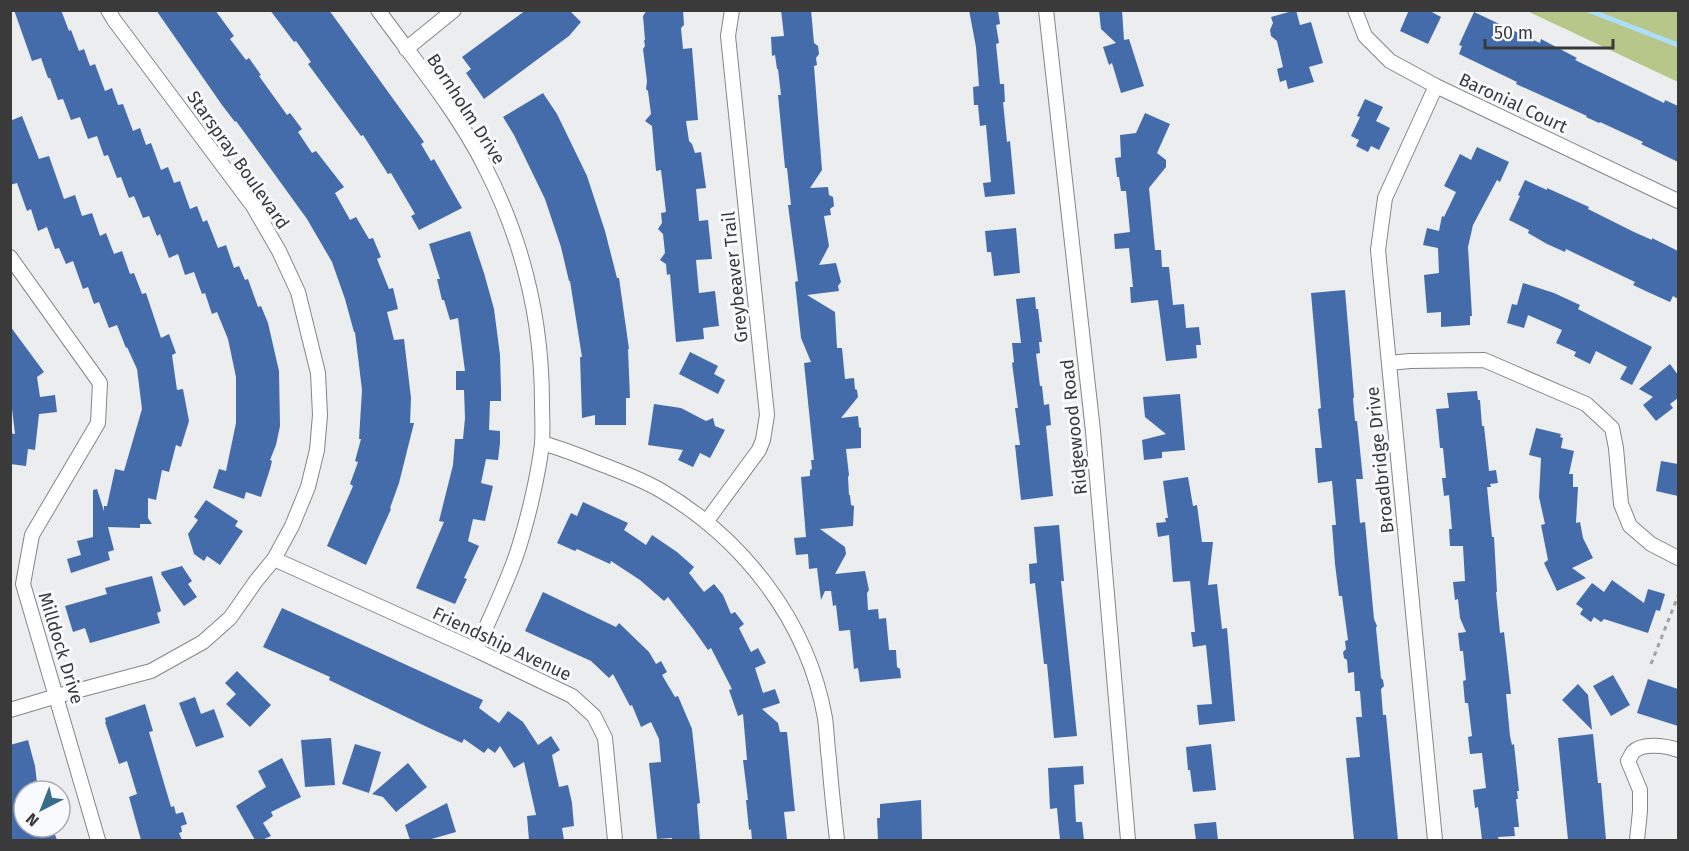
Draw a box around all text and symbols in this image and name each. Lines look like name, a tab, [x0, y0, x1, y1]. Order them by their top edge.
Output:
scale bar	[1485, 12, 1612, 50]
text: 50 m	[1494, 22, 1533, 44]
street label: Bornholm Drive	[422, 49, 510, 169]
street label: Baronial Court	[1455, 68, 1571, 138]
street label: Starspray Boulevard	[182, 87, 294, 233]
street label: Greybeaver Trail	[717, 210, 753, 344]
street label: Ridgewood Road	[1056, 358, 1092, 496]
street label: Broadbridge Drive	[1361, 385, 1399, 535]
street label: Milldock Drive	[34, 589, 88, 707]
street label: Friendship Avenue	[429, 602, 575, 686]
north arrow	[12, 779, 72, 839]
text: N	[22, 809, 43, 830]

